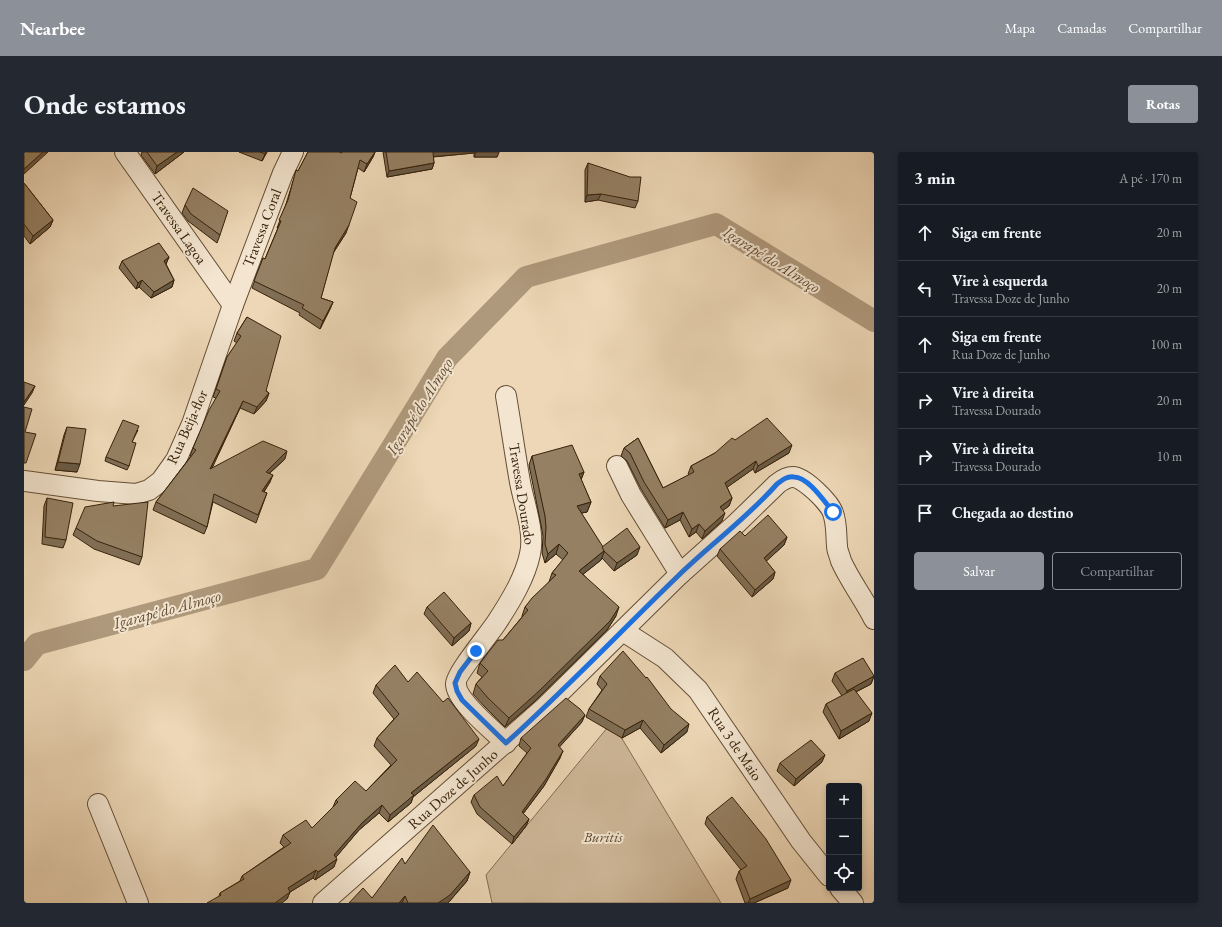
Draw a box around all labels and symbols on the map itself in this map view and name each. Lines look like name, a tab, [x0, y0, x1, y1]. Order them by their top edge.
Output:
street label: Travessa Coral	[238, 185, 285, 270]
street label: Travessa Lagoa	[147, 188, 211, 268]
water label: Igarapé do Almoço	[718, 221, 824, 298]
water label: Igarapé do Almoço	[381, 354, 458, 460]
street label: Rua Beija-flor	[162, 387, 211, 467]
street label: Travessa Dourado	[505, 442, 540, 546]
route start	[824, 503, 842, 521]
water label: Igarapé do Almoço	[110, 585, 223, 634]
route end	[467, 642, 485, 660]
street label: Rua 3 de Maio	[704, 703, 767, 784]
street label: Rua Doze de Junho	[404, 744, 502, 833]
park label: Buritis	[582, 827, 623, 846]

